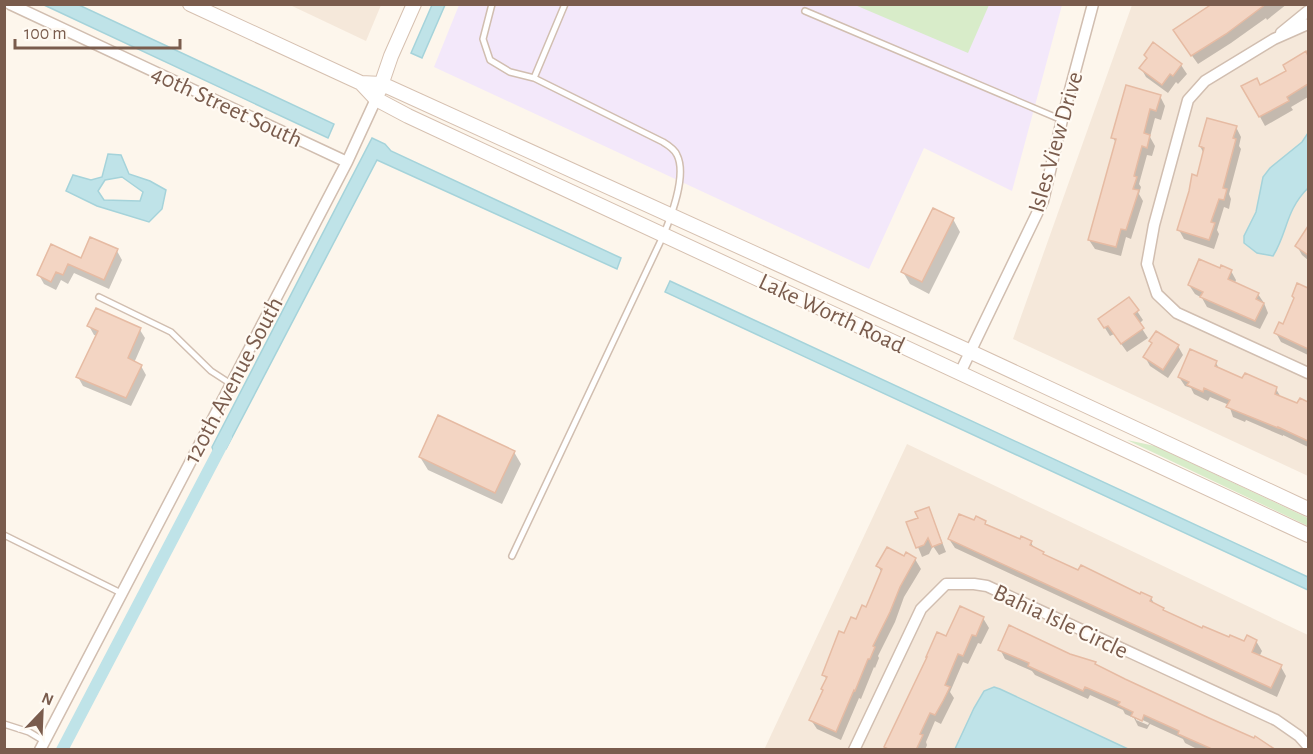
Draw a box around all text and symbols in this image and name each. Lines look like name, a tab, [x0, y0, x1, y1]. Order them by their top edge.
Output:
scale bar	[15, 12, 180, 50]
text: 100 m	[24, 25, 67, 43]
street label: 40th Street South	[147, 61, 306, 152]
street label: Isles View Drive	[1024, 69, 1087, 215]
street label: Lake Worth Road	[755, 270, 908, 358]
street label: 120th Avenue South	[180, 293, 288, 468]
street label: Bahia Isle Circle	[990, 580, 1132, 663]
north arrow	[12, 682, 72, 742]
text: N	[39, 690, 56, 709]

